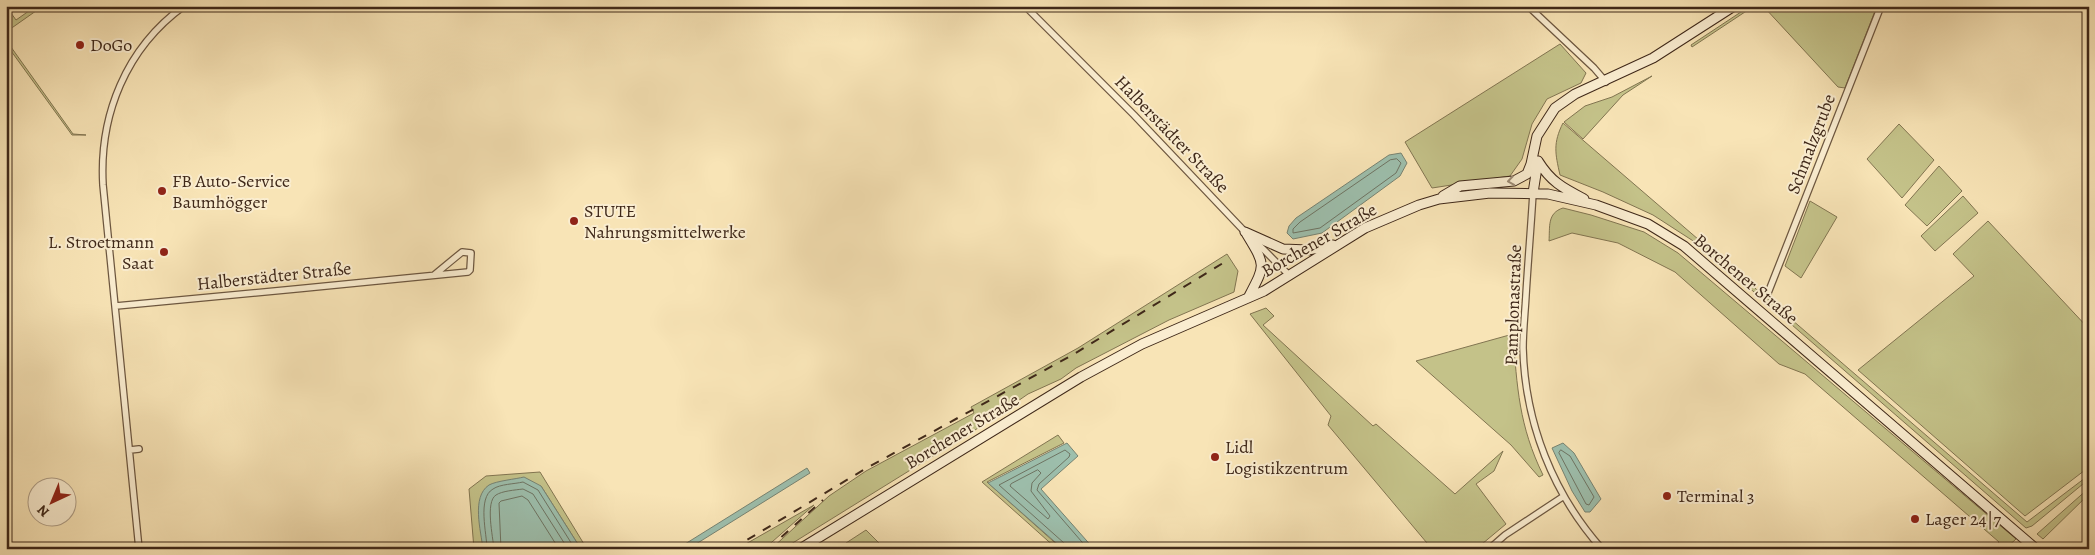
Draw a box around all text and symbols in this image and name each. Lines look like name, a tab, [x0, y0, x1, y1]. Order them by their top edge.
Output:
place label: DoGo	[90, 33, 132, 57]
marker: DoGo	[74, 39, 86, 51]
street label: Halberstädter Straße	[1110, 70, 1234, 198]
street label: Schmalzgrube	[1781, 91, 1841, 197]
place label: FB Auto-Service Baumhögger	[172, 169, 290, 214]
one-way arrow	[1507, 175, 1516, 185]
marker: FB Auto-Service Baumhögger	[156, 185, 168, 197]
street label: Borchener Straße	[1257, 197, 1381, 283]
place label: STUTE Nahrungsmittelwerke	[584, 199, 746, 244]
marker: STUTE Nahrungsmittelwerke	[568, 215, 580, 227]
street label: Borchener Straße	[1689, 228, 1803, 330]
place label: L. Stroetmann Saat	[48, 230, 154, 275]
street label: Pamplonastraße	[1499, 244, 1527, 366]
marker: L. Stroetmann Saat	[158, 246, 170, 258]
street label: Halberstädter Straße	[196, 256, 352, 296]
street label: Borchener Straße	[900, 387, 1024, 475]
place label: Lidl Logistikzentrum	[1225, 435, 1348, 480]
marker: Lidl Logistikzentrum	[1209, 451, 1221, 463]
north arrow	[28, 478, 78, 528]
place label: Terminal 3	[1677, 484, 1754, 508]
marker: Terminal 3	[1661, 490, 1673, 502]
text: N	[33, 501, 54, 521]
place label: Lager 24|7	[1925, 507, 2001, 531]
marker: Lager 24|7	[1909, 513, 1921, 525]

